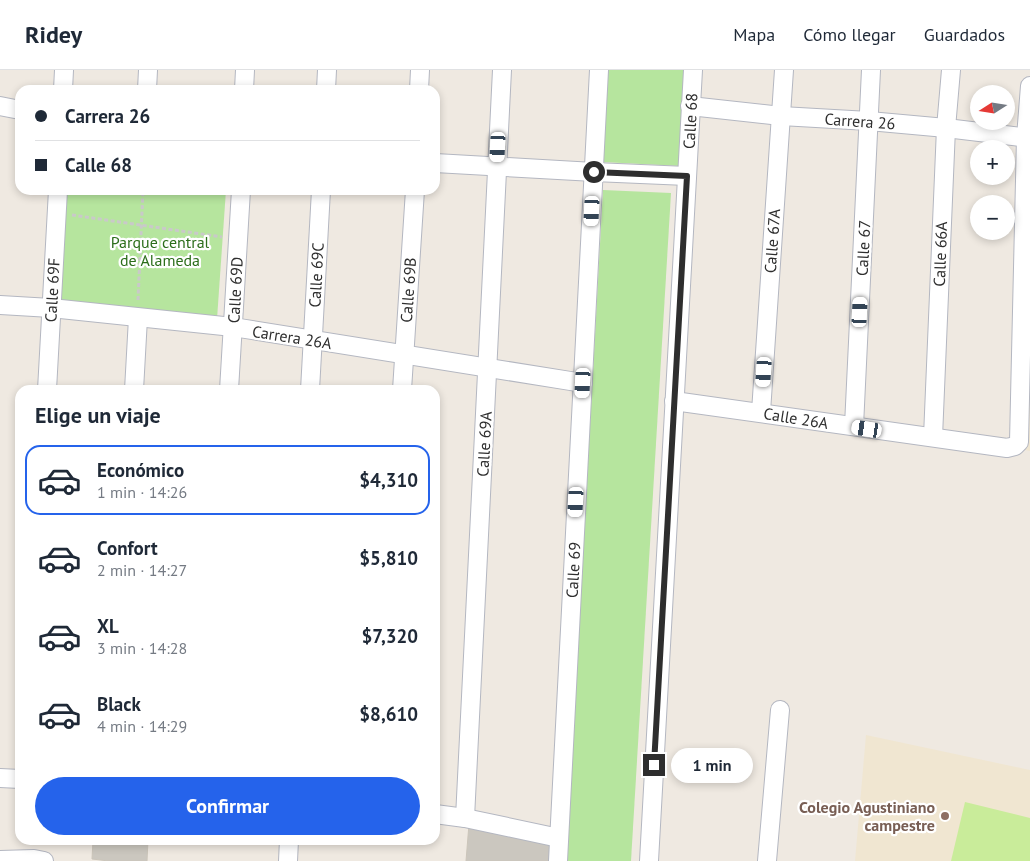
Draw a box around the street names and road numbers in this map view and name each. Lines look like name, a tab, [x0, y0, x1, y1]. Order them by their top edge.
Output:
street label: Calle 68	[679, 93, 701, 149]
street label: Carrera 26	[824, 109, 896, 133]
street label: Calle 67A	[760, 208, 784, 274]
street label: Calle 67	[852, 220, 874, 276]
street label: Calle 66A	[929, 220, 951, 287]
street label: Calle 69C	[304, 242, 328, 308]
street label: Calle 69D	[223, 256, 247, 324]
street label: Calle 69F	[40, 257, 64, 323]
street label: Calle 69B	[396, 257, 420, 323]
street label: Carrera 26A	[251, 321, 334, 353]
street label: Calle 26A	[762, 403, 830, 433]
street label: Calle 69A	[472, 410, 496, 477]
street label: Calle 69	[562, 542, 584, 598]

